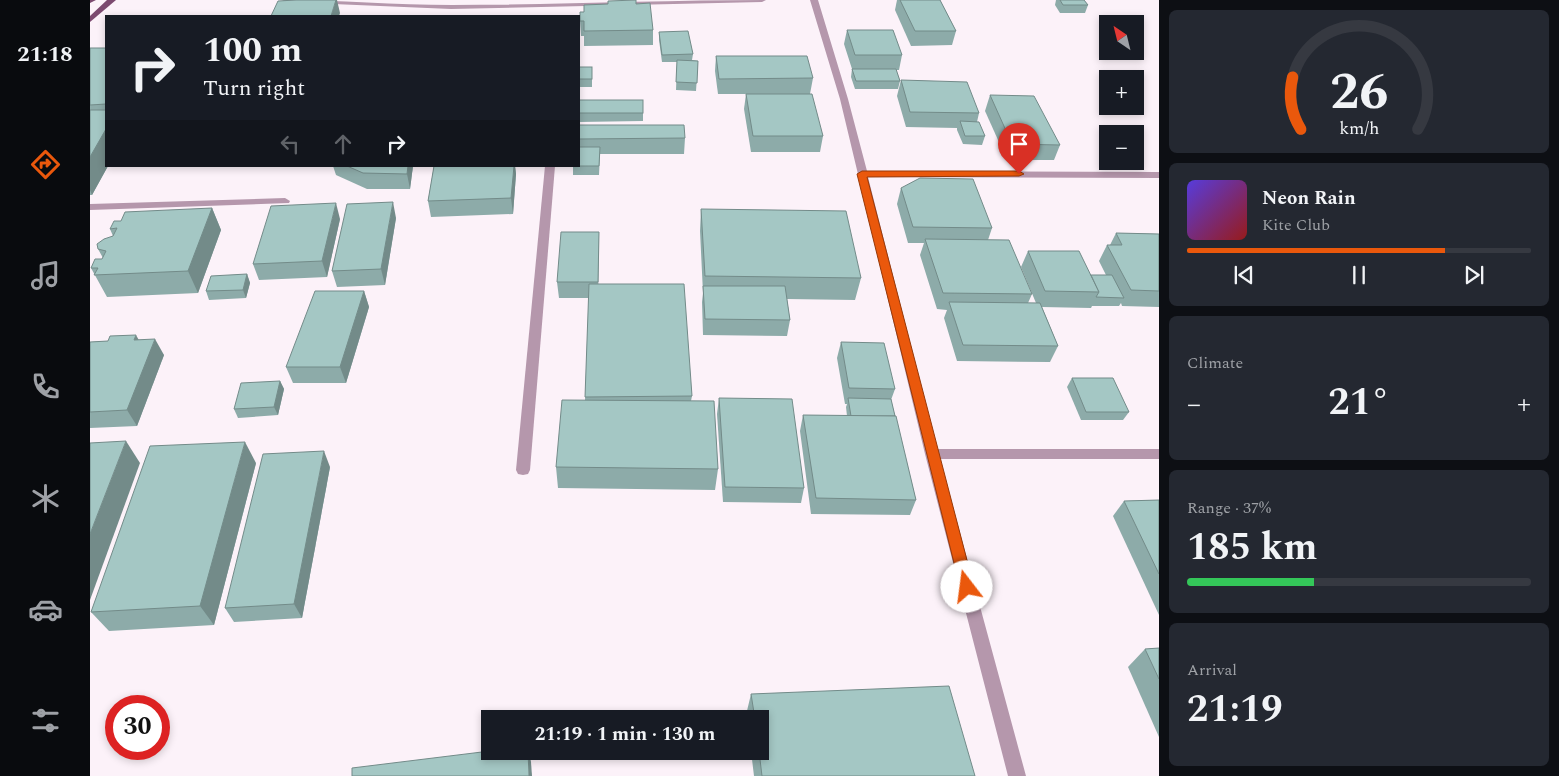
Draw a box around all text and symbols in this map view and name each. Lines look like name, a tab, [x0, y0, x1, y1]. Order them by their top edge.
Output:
north arrow	[1099, 15, 1144, 60]
map controls	[1099, 15, 1144, 170]
text: 100 m	[203, 24, 302, 77]
icon: right	[120, 35, 185, 100]
text: 21:18	[17, 38, 73, 71]
text: 26	[1330, 53, 1388, 132]
button: +	[1099, 70, 1144, 115]
text: Turn right	[203, 72, 305, 105]
text: km/h	[1339, 115, 1379, 142]
pin	[998, 123, 1040, 174]
button: −	[1099, 125, 1144, 170]
icon: left	[276, 130, 304, 158]
icon: ahead	[329, 130, 357, 158]
icon: right	[382, 130, 410, 158]
icon: arrive	[1005, 130, 1033, 158]
icon: directions	[28, 147, 63, 182]
text: Neon Rain	[1262, 184, 1356, 213]
text: Kite Club	[1262, 213, 1330, 237]
icon: music	[28, 258, 63, 293]
icon: previous	[1230, 261, 1258, 289]
icon: pause	[1345, 261, 1373, 289]
icon: next	[1460, 261, 1488, 289]
text: Climate	[1187, 351, 1243, 375]
icon: phone	[28, 369, 63, 404]
text: 21°	[1328, 374, 1390, 432]
text: −	[1187, 383, 1201, 426]
text: +	[1517, 383, 1531, 426]
icon: climate	[28, 481, 63, 516]
text: Range · 37%	[1187, 496, 1271, 520]
text: 185 km	[1187, 519, 1318, 577]
position arrow	[940, 560, 992, 612]
icon: car	[28, 592, 63, 627]
text: Arrival	[1187, 658, 1237, 682]
text: 21:19	[1187, 681, 1282, 739]
speed limit sign: 30	[105, 695, 170, 760]
icon: filters	[28, 703, 63, 738]
text: 21:19 · 1 min · 130 m	[535, 720, 715, 749]

